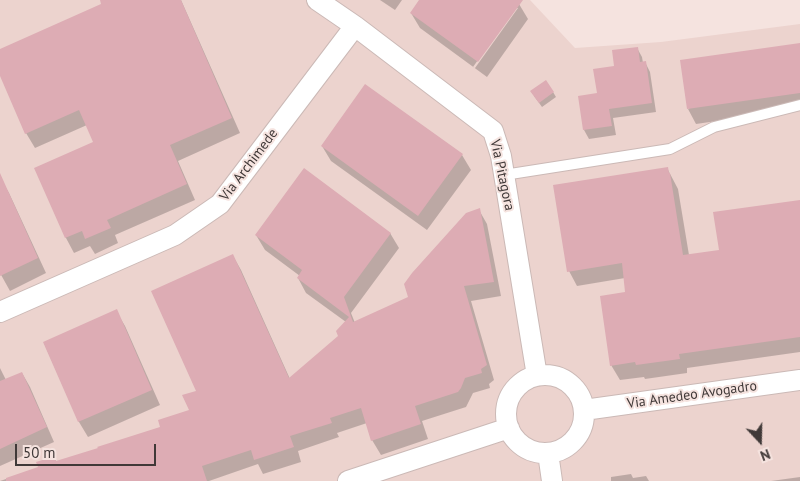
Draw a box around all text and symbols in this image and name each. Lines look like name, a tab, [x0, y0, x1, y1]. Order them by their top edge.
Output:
street label: Via Archimede	[216, 126, 282, 204]
street label: Via Pitagora	[486, 138, 518, 212]
street label: Via Amedeo Avogadro	[626, 378, 758, 412]
north arrow	[735, 416, 785, 466]
scale bar	[18, 434, 159, 466]
text: 50 m	[23, 443, 56, 462]
text: N	[758, 445, 773, 465]

